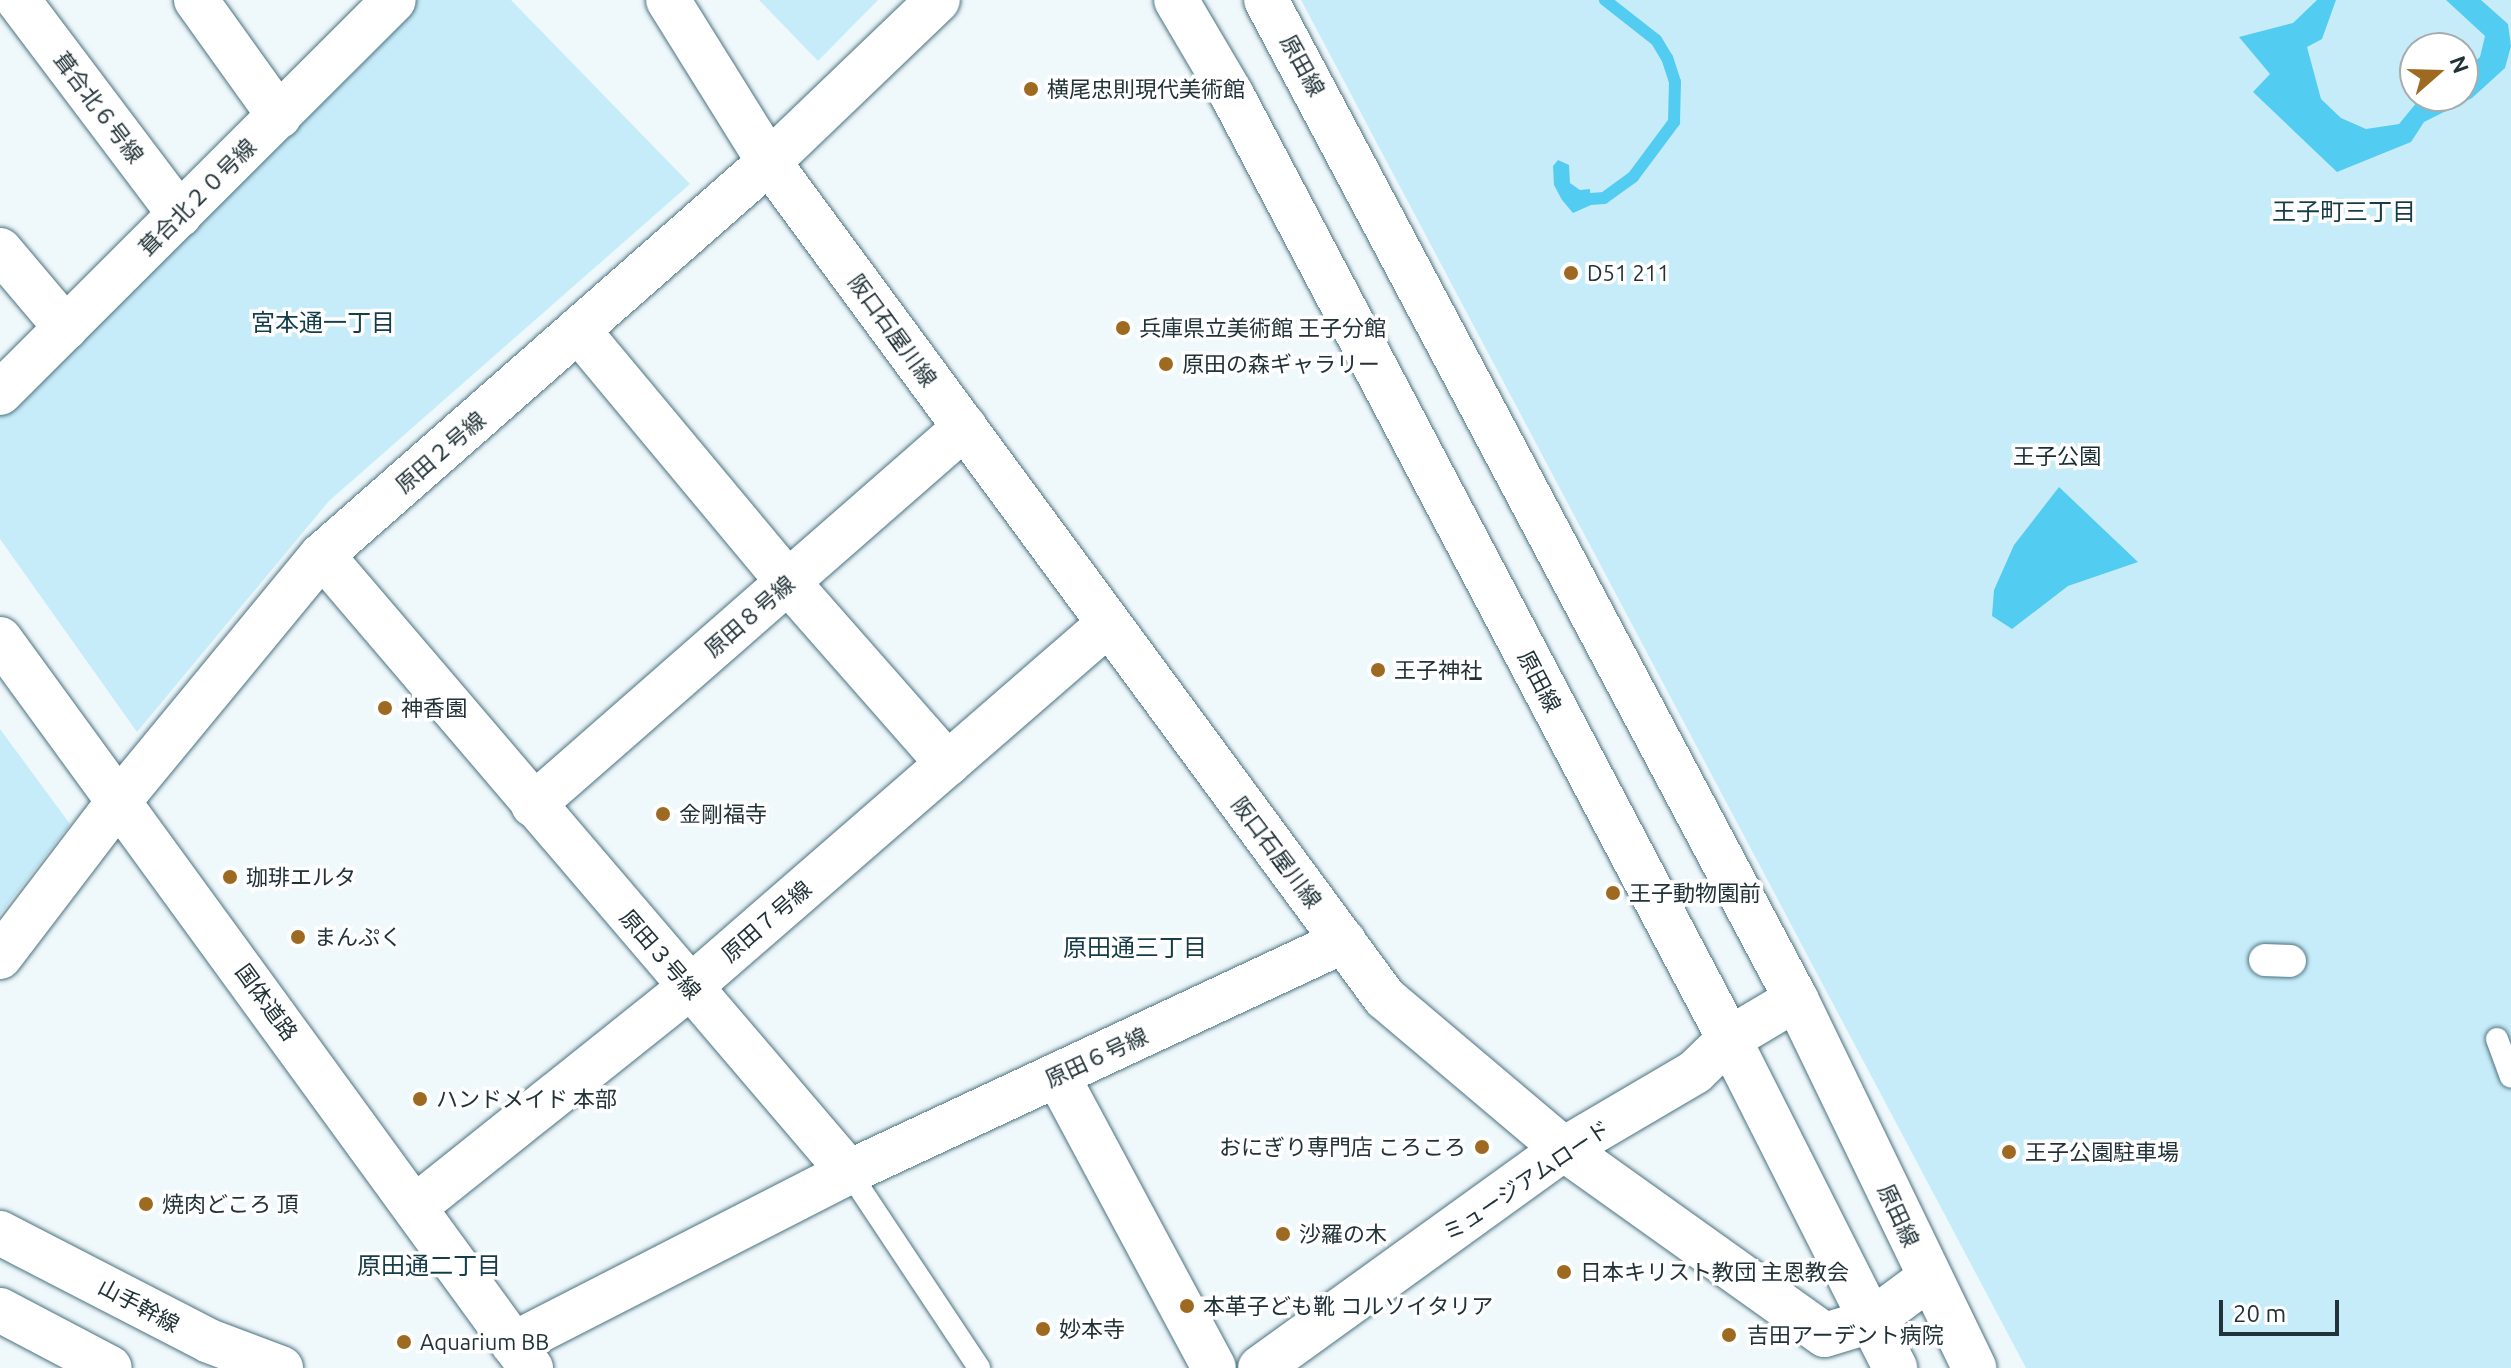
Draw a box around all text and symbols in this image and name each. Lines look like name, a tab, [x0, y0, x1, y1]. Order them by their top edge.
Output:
street label: 原田線	[1275, 30, 1331, 100]
north arrow	[2399, 32, 2479, 112]
street label: 葺合北６号線	[49, 46, 149, 168]
text: N	[2446, 52, 2475, 76]
place label: 横尾忠則現代美術館	[1047, 76, 1245, 102]
marker: 横尾忠則現代美術館	[1022, 80, 1040, 98]
street label: 葺合北２０号線	[133, 133, 261, 261]
district label: 王子町三丁目	[2272, 198, 2416, 226]
place label: D51 211	[1587, 260, 1670, 286]
marker: D51 211	[1562, 264, 1580, 282]
street label: 阪口石屋川線	[844, 269, 942, 391]
district label: 宮本通一丁目	[251, 309, 395, 337]
place label: 兵庫県立美術館 王子分館	[1139, 315, 1386, 341]
marker: 兵庫県立美術館 王子分館	[1114, 319, 1132, 337]
place label: 原田の森ギャラリー	[1182, 351, 1380, 377]
marker: 原田の森ギャラリー	[1157, 355, 1175, 373]
street label: 原田２号線	[390, 406, 490, 498]
park label: 王子公園	[2013, 443, 2101, 469]
street label: 原田８号線	[699, 570, 799, 662]
street label: 原田線	[1513, 646, 1567, 716]
place label: 王子神社	[1394, 657, 1482, 683]
marker: 王子神社	[1369, 661, 1387, 679]
place label: 神香園	[401, 695, 467, 721]
marker: 神香園	[376, 699, 394, 717]
street label: 阪口石屋川線	[1227, 791, 1327, 913]
place label: 金剛福寺	[679, 801, 767, 827]
marker: 金剛福寺	[654, 805, 672, 823]
place label: 珈琲エルタ	[246, 864, 356, 890]
marker: 珈琲エルタ	[221, 868, 239, 886]
street label: 原田７号線	[716, 875, 816, 967]
place label: 王子動物園前	[1629, 880, 1761, 906]
marker: 王子動物園前	[1604, 884, 1622, 902]
street label: 原田３号線	[615, 904, 707, 1004]
place label: まんぷく	[314, 924, 402, 950]
marker: まんぷく	[289, 928, 307, 946]
district label: 原田通三丁目	[1063, 934, 1207, 962]
street label: 国体道路	[230, 959, 304, 1045]
street label: 原田６号線	[1041, 1022, 1151, 1092]
place label: ハンドメイド 本部	[436, 1086, 617, 1112]
marker: ハンドメイド 本部	[411, 1090, 429, 1108]
street label: ミュージアムロード	[1437, 1114, 1615, 1246]
place label: おにぎり専門店 ころころ	[1219, 1134, 1466, 1160]
marker: おにぎり専門店 ころころ	[1473, 1138, 1491, 1156]
place label: 王子公園駐車場	[2025, 1139, 2179, 1165]
marker: 王子公園駐車場	[2000, 1143, 2018, 1161]
street label: 原田線	[1873, 1180, 1925, 1250]
place label: 焼肉どころ 頂	[162, 1191, 299, 1217]
marker: 焼肉どころ 頂	[137, 1195, 155, 1213]
place label: 沙羅の木	[1299, 1221, 1387, 1247]
marker: 沙羅の木	[1274, 1225, 1292, 1243]
district label: 原田通二丁目	[357, 1252, 501, 1280]
place label: 日本キリスト教団 主恩教会	[1580, 1259, 1849, 1285]
marker: 日本キリスト教団 主恩教会	[1555, 1263, 1573, 1281]
street label: 山手幹線	[94, 1273, 184, 1337]
scale bar	[2223, 1284, 2343, 1334]
place label: 本革子ども靴 コルソイタリア	[1203, 1293, 1494, 1319]
marker: 本革子ども靴 コルソイタリア	[1178, 1297, 1196, 1315]
text: 20 m	[2233, 1300, 2286, 1327]
place label: 妙本寺	[1059, 1316, 1125, 1342]
marker: 妙本寺	[1034, 1320, 1052, 1338]
place label: 吉田アーデント病院	[1747, 1322, 1944, 1348]
marker: 吉田アーデント病院	[1718, 1324, 1740, 1346]
place label: Aquarium BB	[420, 1329, 549, 1355]
marker: Aquarium BB	[395, 1333, 413, 1351]

